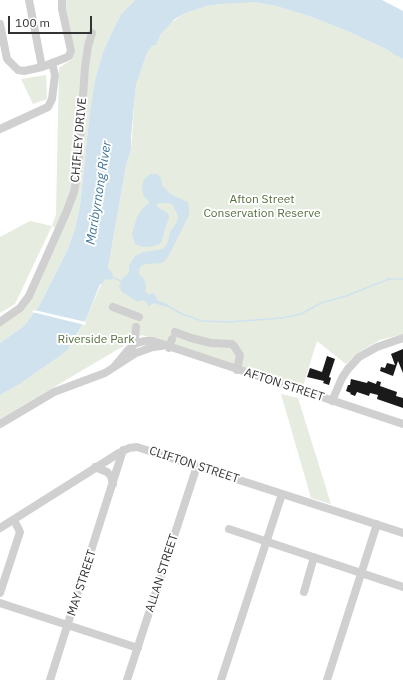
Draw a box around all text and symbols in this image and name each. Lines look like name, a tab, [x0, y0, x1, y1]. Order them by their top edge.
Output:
scale bar	[10, 8, 94, 34]
text: 100 m	[15, 15, 50, 30]
street label: CHIFLEY DRIVE	[68, 97, 90, 183]
water label: Maribyrnong River	[83, 140, 115, 246]
park label: Afton Street Conservation Reserve	[203, 193, 321, 221]
park label: Riverside Park	[58, 333, 134, 347]
street label: AFTON STREET	[242, 365, 326, 405]
street label: CLIFTON STREET	[147, 444, 241, 486]
street label: ALLAN STREET	[143, 532, 181, 614]
street label: MAY STREET	[65, 548, 99, 618]

